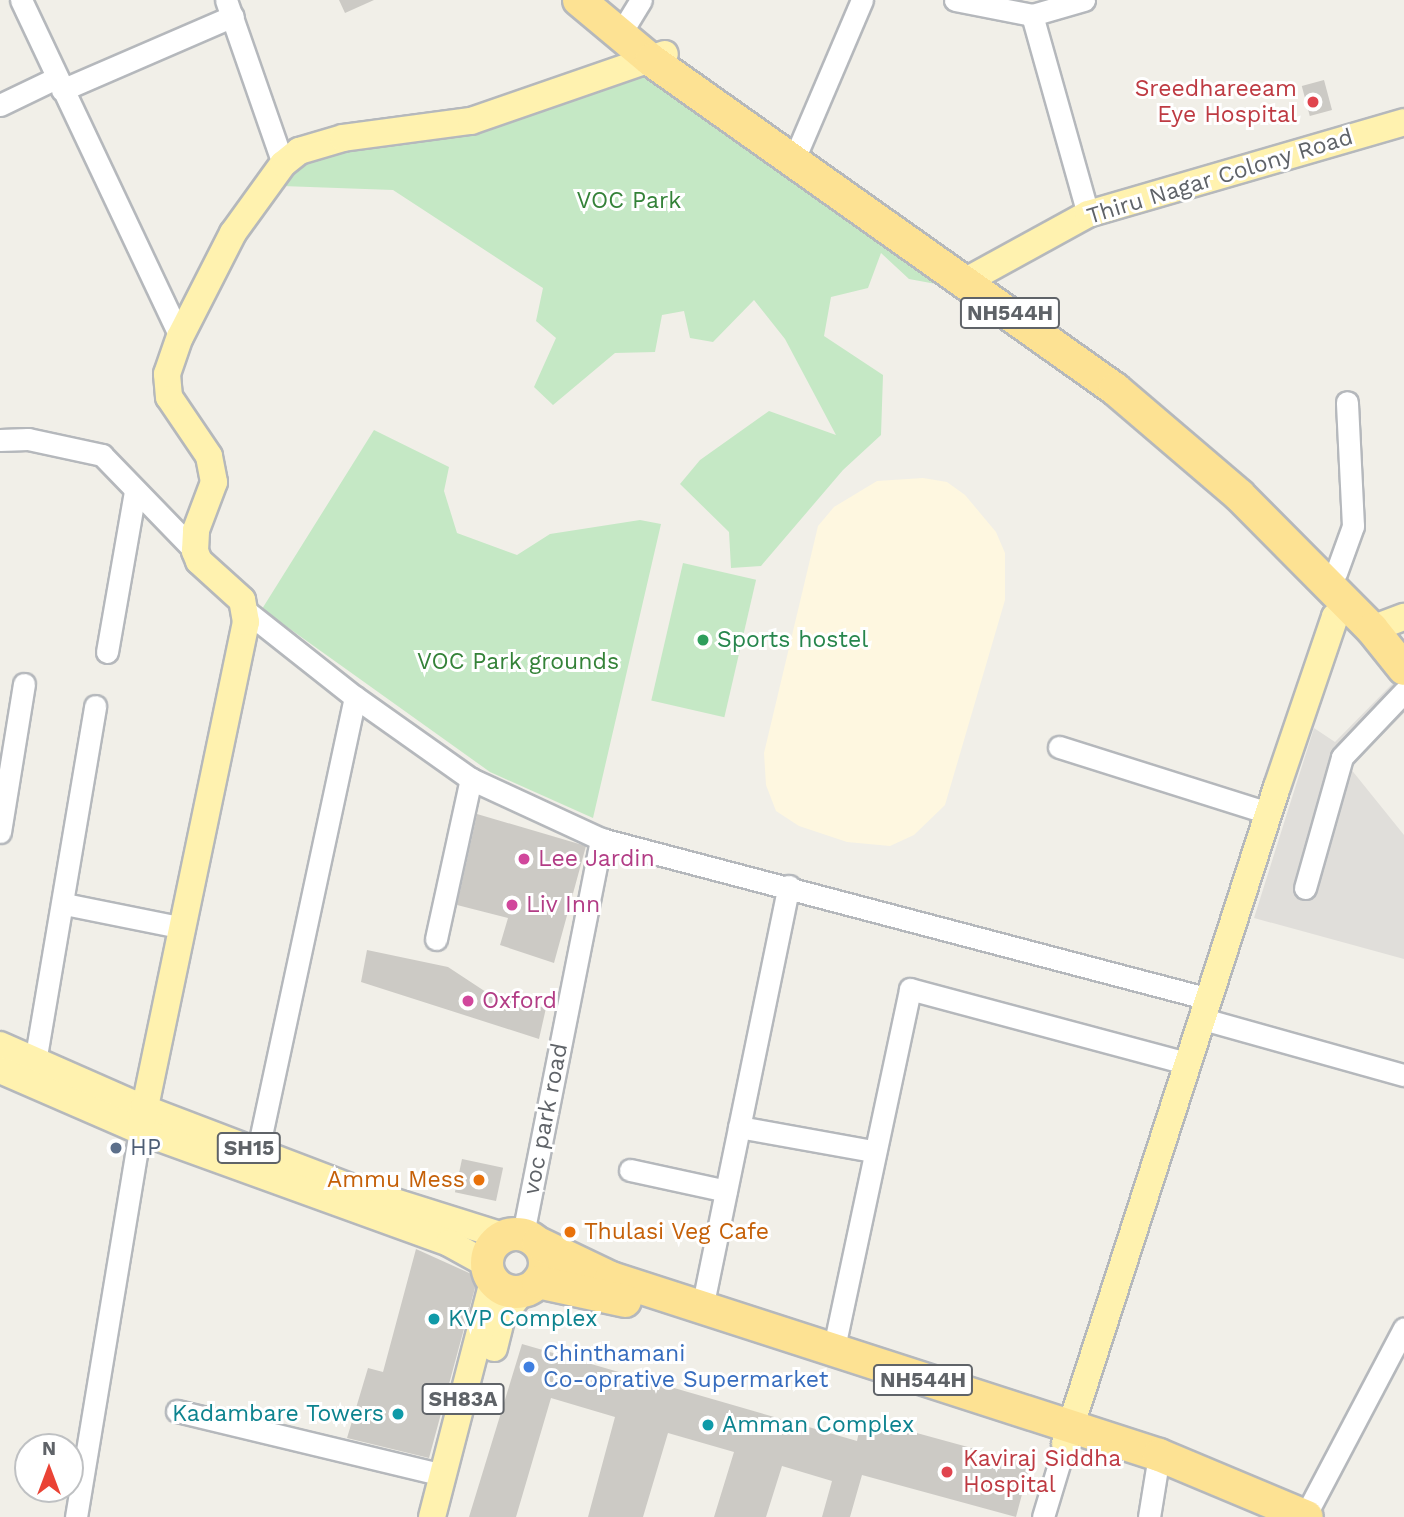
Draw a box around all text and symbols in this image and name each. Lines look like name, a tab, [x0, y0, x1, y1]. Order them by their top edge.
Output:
place label: Sreedhareeam Eye Hospital	[1135, 75, 1297, 129]
marker: Sreedhareeam Eye Hospital	[1303, 92, 1323, 112]
street label: Thiru Nagar Colony Road	[1083, 123, 1357, 231]
park label: VOC Park	[577, 187, 681, 215]
road number: NH544H	[959, 296, 1061, 330]
place label: Sports hostel	[717, 626, 868, 654]
marker: Sports hostel	[695, 632, 711, 648]
park label: VOC Park grounds	[417, 648, 619, 676]
place label: Lee Jardin	[538, 845, 655, 873]
marker: Lee Jardin	[516, 851, 532, 867]
place label: Liv Inn	[526, 891, 601, 919]
marker: Liv Inn	[504, 897, 520, 913]
place label: Oxford	[482, 987, 557, 1015]
marker: Oxford	[460, 993, 476, 1009]
street label: voc park road	[518, 1041, 574, 1197]
road number: SH15	[216, 1130, 282, 1166]
place label: HP	[130, 1134, 161, 1162]
marker: HP	[108, 1140, 124, 1156]
place label: Ammu Mess	[327, 1166, 465, 1194]
marker: Ammu Mess	[471, 1172, 487, 1188]
place label: Thulasi Veg Cafe	[584, 1218, 770, 1246]
marker: Thulasi Veg Cafe	[562, 1224, 578, 1240]
place label: KVP Complex	[448, 1305, 598, 1333]
marker: KVP Complex	[426, 1311, 442, 1327]
place label: Chinthamani Co-oprative Supermarket	[543, 1340, 828, 1394]
marker: Chinthamani Co-oprative Supermarket	[521, 1359, 537, 1375]
road number: NH544H	[872, 1362, 974, 1398]
road number: SH83A	[421, 1382, 505, 1416]
place label: Kadambare Towers	[171, 1400, 384, 1428]
marker: Kadambare Towers	[390, 1406, 406, 1422]
place label: Amman Complex	[722, 1411, 914, 1439]
marker: Amman Complex	[700, 1417, 716, 1433]
north arrow	[14, 1433, 84, 1503]
text: N	[42, 1437, 56, 1460]
place label: Kaviraj Siddha Hospital	[963, 1445, 1121, 1499]
marker: Kaviraj Siddha Hospital	[937, 1462, 957, 1482]

